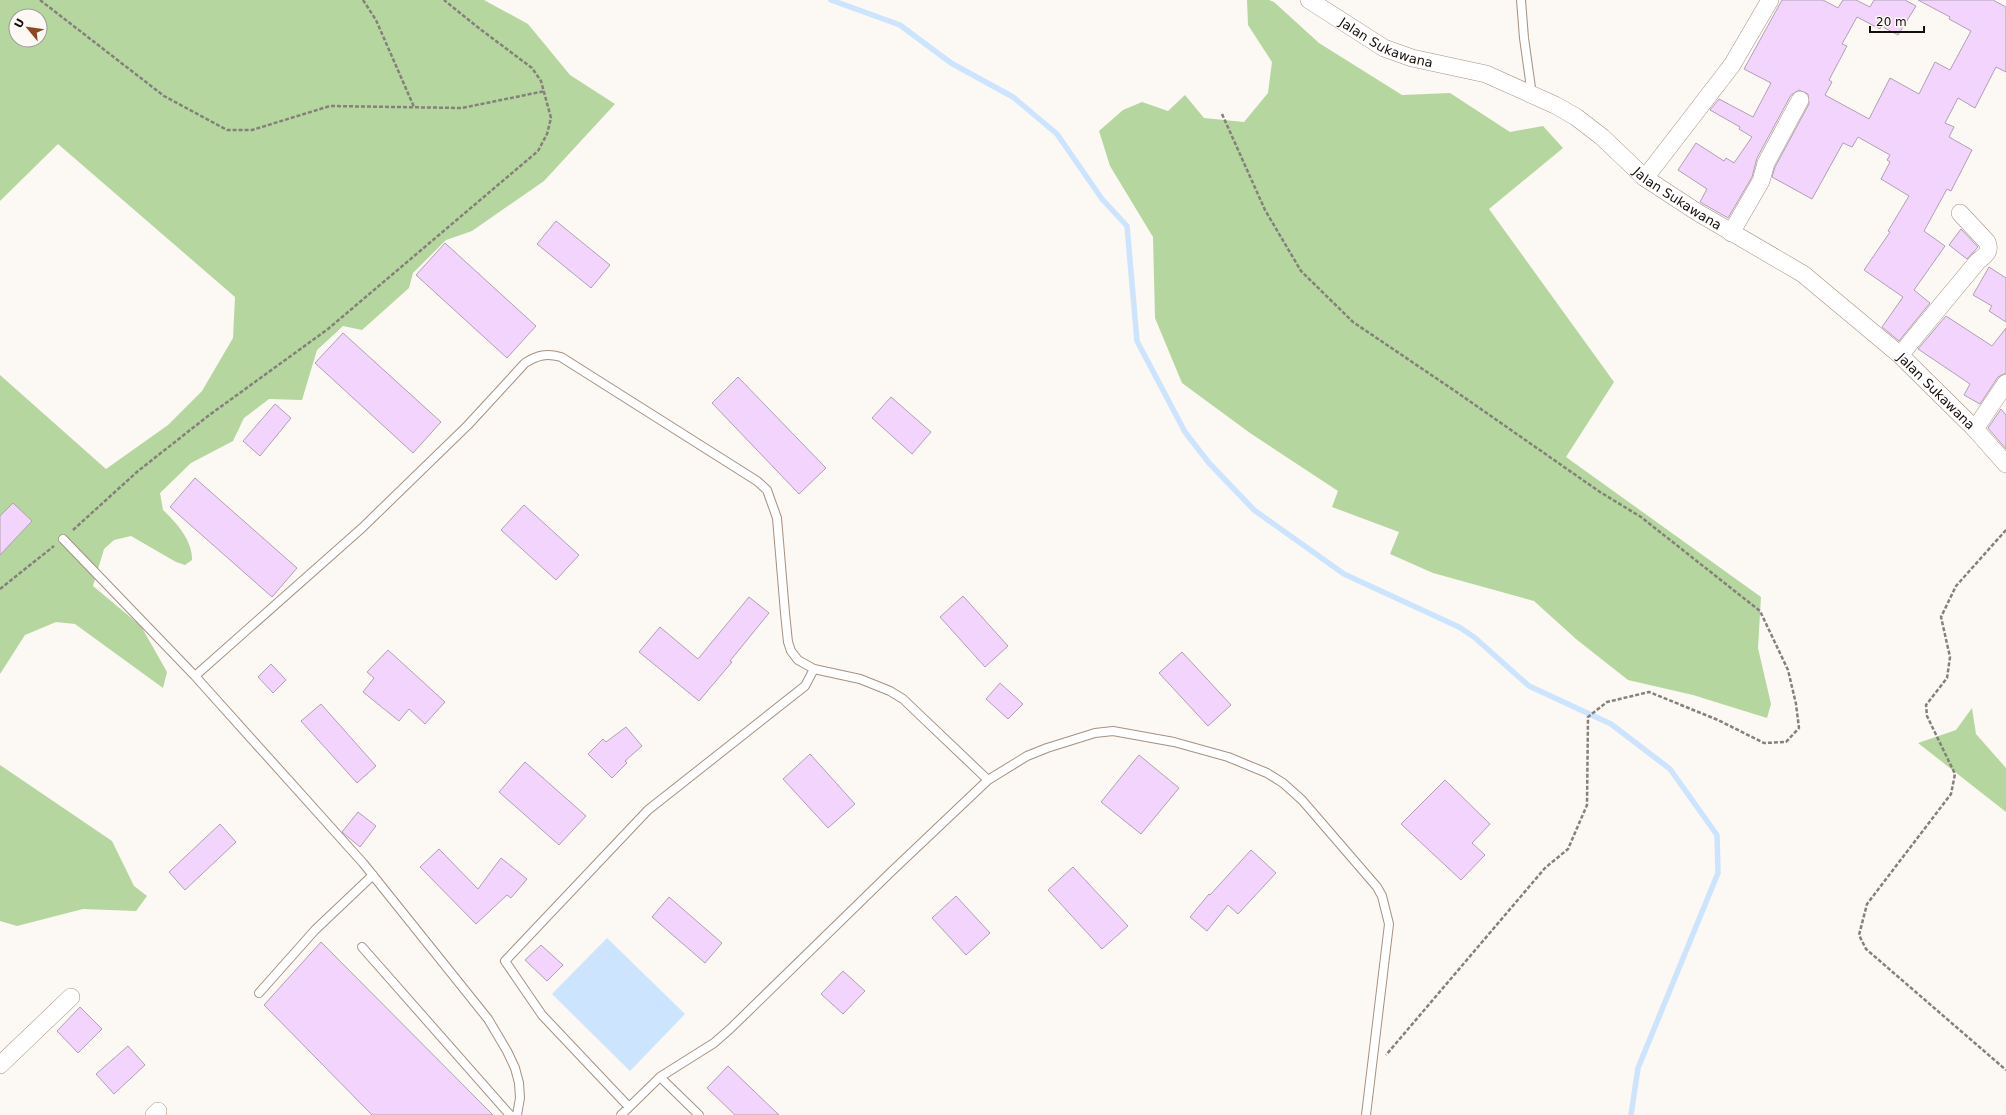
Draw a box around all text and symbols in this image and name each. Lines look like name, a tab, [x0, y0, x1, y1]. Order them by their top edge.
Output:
north arrow	[8, 8, 48, 48]
scale bar	[1870, 8, 1924, 34]
street label: Jalan Sukawana	[1336, 14, 1435, 70]
text: 20 m	[1876, 15, 1907, 29]
text: U	[12, 16, 28, 30]
street label: Jalan Sukawana	[1630, 163, 1725, 232]
street label: Jalan Sukawana	[1894, 349, 1978, 432]

